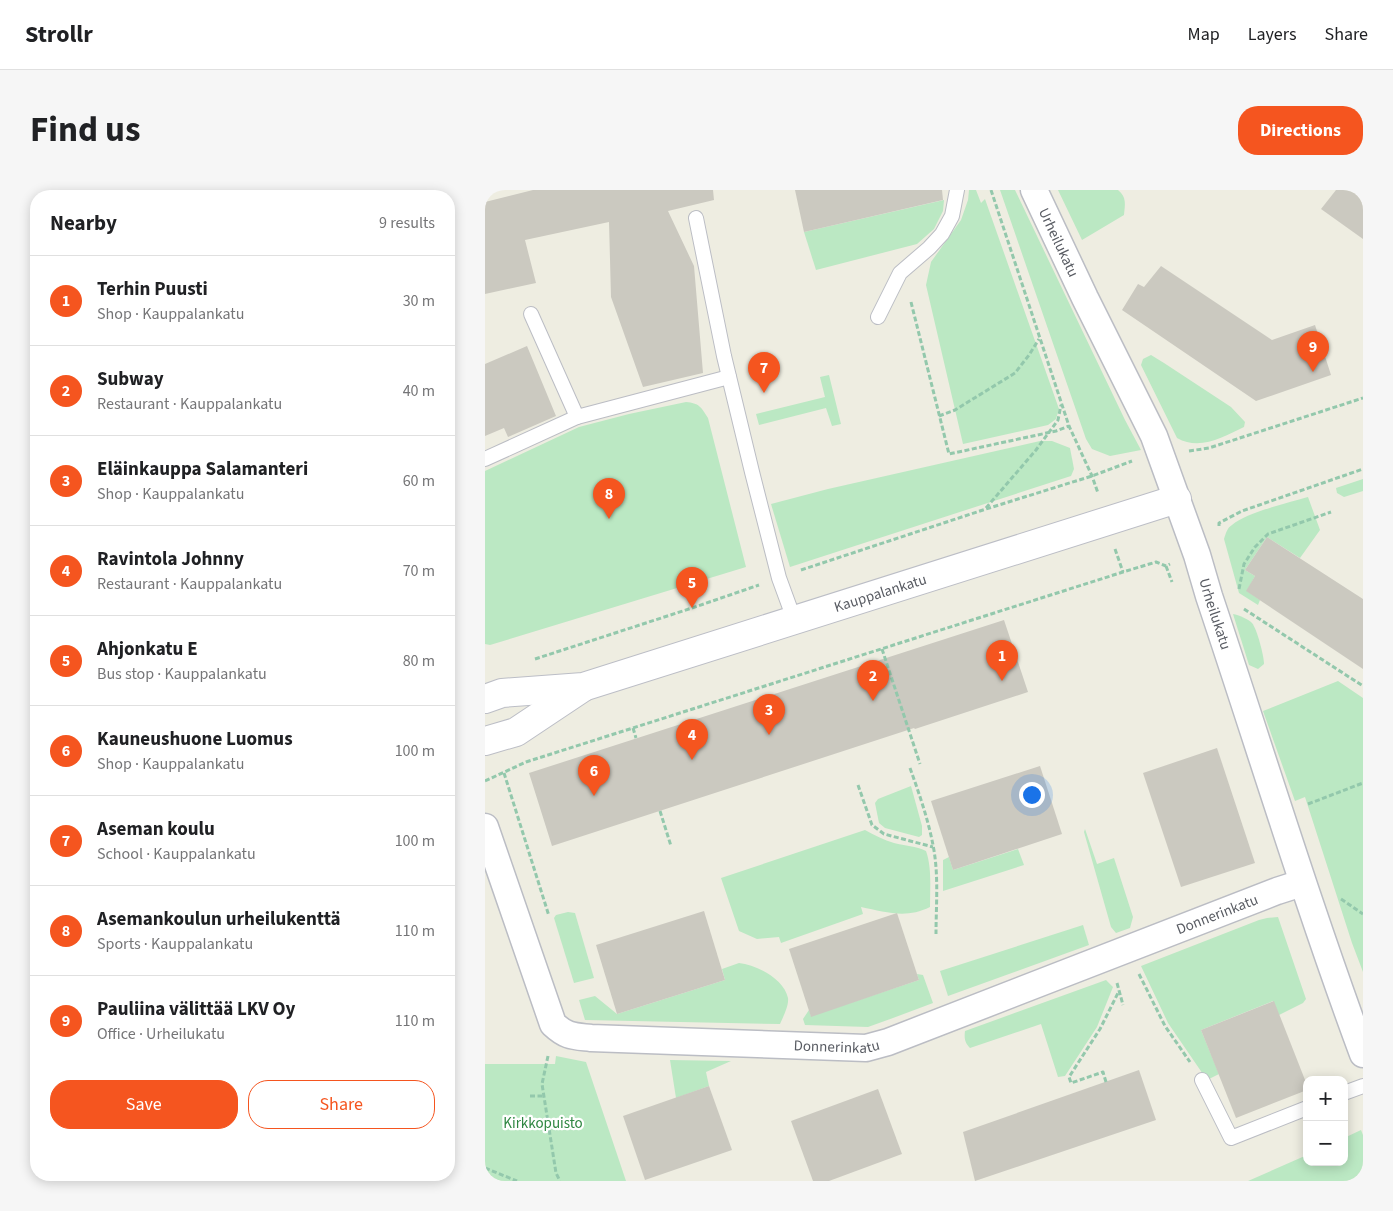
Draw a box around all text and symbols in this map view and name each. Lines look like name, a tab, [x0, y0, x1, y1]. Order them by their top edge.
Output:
text: Strollr	[25, 17, 93, 52]
text: Map	[1188, 22, 1220, 47]
text: Layers	[1248, 22, 1297, 47]
text: Share	[1325, 22, 1368, 47]
text: Find us	[30, 105, 140, 155]
button: Directions	[1238, 106, 1363, 155]
street label: Urheilukatu	[1033, 204, 1084, 280]
text: Nearby	[50, 208, 117, 238]
text: 9 results	[379, 212, 435, 234]
text: Terhin Puusti	[97, 276, 208, 303]
text: 1	[62, 290, 70, 312]
text: 30 m	[403, 290, 435, 312]
text: Shop · Kauppalankatu	[97, 303, 244, 325]
pin: 9	[1297, 331, 1329, 372]
pin: 7	[748, 352, 780, 393]
text: Subway	[97, 366, 164, 393]
text: 2	[62, 380, 70, 402]
text: 40 m	[403, 380, 435, 402]
text: Restaurant · Kauppalankatu	[97, 393, 282, 415]
text: Eläinkauppa Salamanteri	[97, 456, 308, 483]
text: 3	[62, 470, 70, 492]
text: 60 m	[403, 470, 435, 492]
pin: 8	[593, 478, 625, 519]
text: Shop · Kauppalankatu	[97, 483, 244, 505]
text: Ravintola Johnny	[97, 546, 244, 573]
text: 4	[62, 560, 70, 582]
text: 70 m	[403, 560, 435, 582]
pin: 5	[676, 567, 708, 608]
street label: Kauppalankatu	[831, 568, 929, 617]
text: Restaurant · Kauppalankatu	[97, 573, 282, 595]
street label: Urheilukatu	[1194, 576, 1237, 652]
text: Ahjonkatu E	[97, 636, 198, 663]
pin: 1	[986, 640, 1018, 681]
text: 5	[62, 650, 70, 672]
text: 80 m	[403, 650, 435, 672]
pin: 2	[857, 660, 889, 701]
text: Bus stop · Kauppalankatu	[97, 663, 267, 685]
pin: 3	[753, 694, 785, 735]
pin: 4	[676, 719, 708, 760]
text: Kauneushuone Luomus	[97, 726, 293, 753]
text: 6	[62, 740, 70, 762]
text: 100 m	[395, 740, 435, 762]
text: Shop · Kauppalankatu	[97, 753, 244, 775]
pin: 6	[578, 755, 610, 796]
your location	[1019, 782, 1045, 808]
text: Aseman koulu	[97, 816, 215, 843]
text: 7	[62, 830, 70, 852]
text: 100 m	[395, 830, 435, 852]
text: School · Kauppalankatu	[97, 843, 256, 865]
street label: Donnerinkatu	[1173, 889, 1261, 940]
text: Asemankoulun urheilukenttä	[97, 906, 341, 933]
text: 8	[62, 920, 70, 942]
text: 110 m	[395, 920, 435, 942]
text: Sports · Kauppalankatu	[97, 933, 253, 955]
text: Pauliina välittää LKV Oy	[97, 996, 295, 1023]
text: 9	[62, 1010, 70, 1032]
text: 110 m	[395, 1010, 435, 1032]
text: Office · Urheilukatu	[97, 1023, 225, 1045]
street label: Donnerinkatu	[793, 1034, 882, 1059]
map controls	[1303, 1076, 1348, 1166]
button: +	[1303, 1076, 1348, 1121]
button: Save	[50, 1080, 238, 1129]
button: Share	[248, 1080, 435, 1129]
park label: Kirkkopuisto	[503, 1113, 583, 1134]
button: −	[1303, 1121, 1348, 1166]

